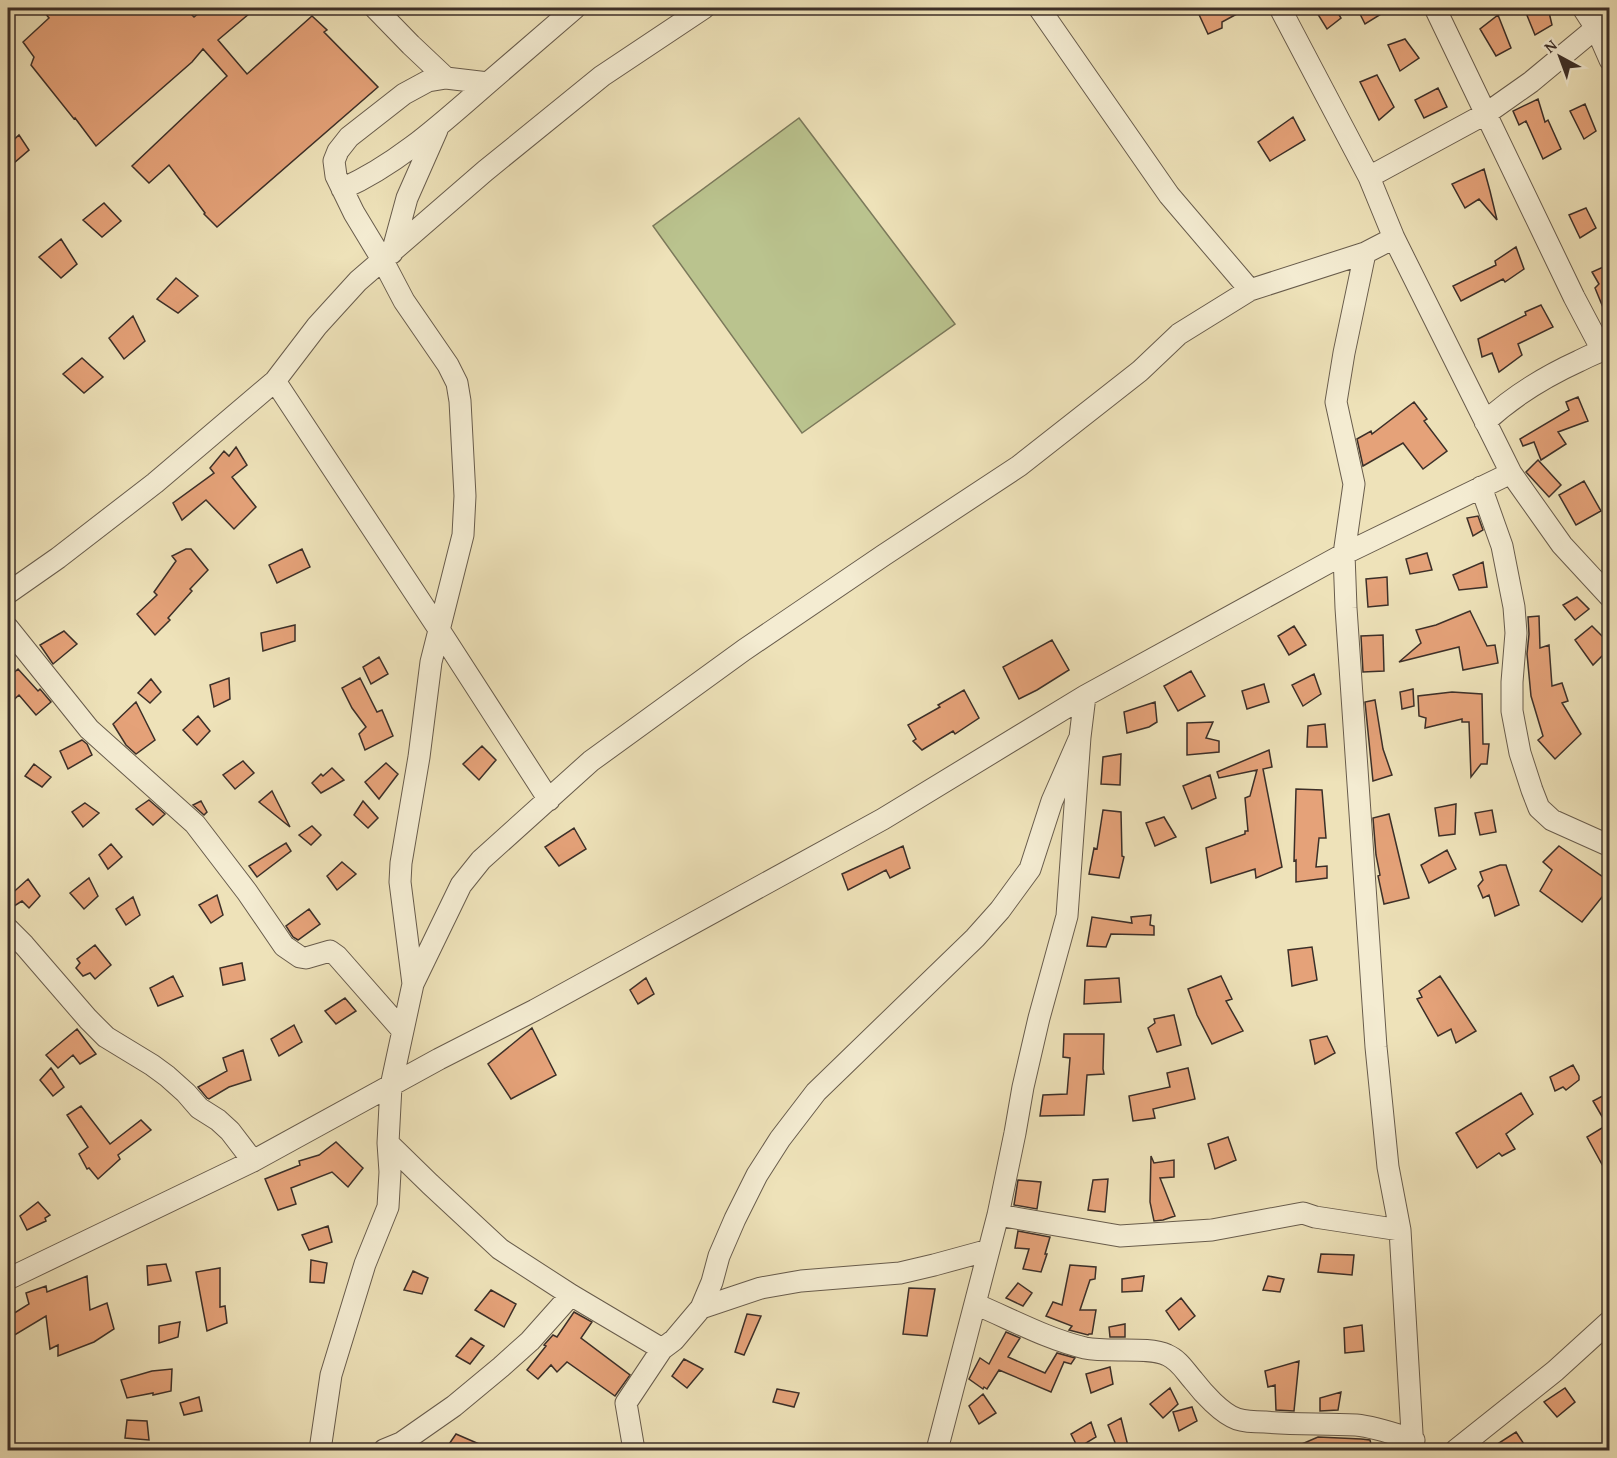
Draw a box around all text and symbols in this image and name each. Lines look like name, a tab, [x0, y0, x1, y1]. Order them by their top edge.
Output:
north arrow	[1530, 27, 1590, 87]
text: N	[1538, 33, 1562, 58]

